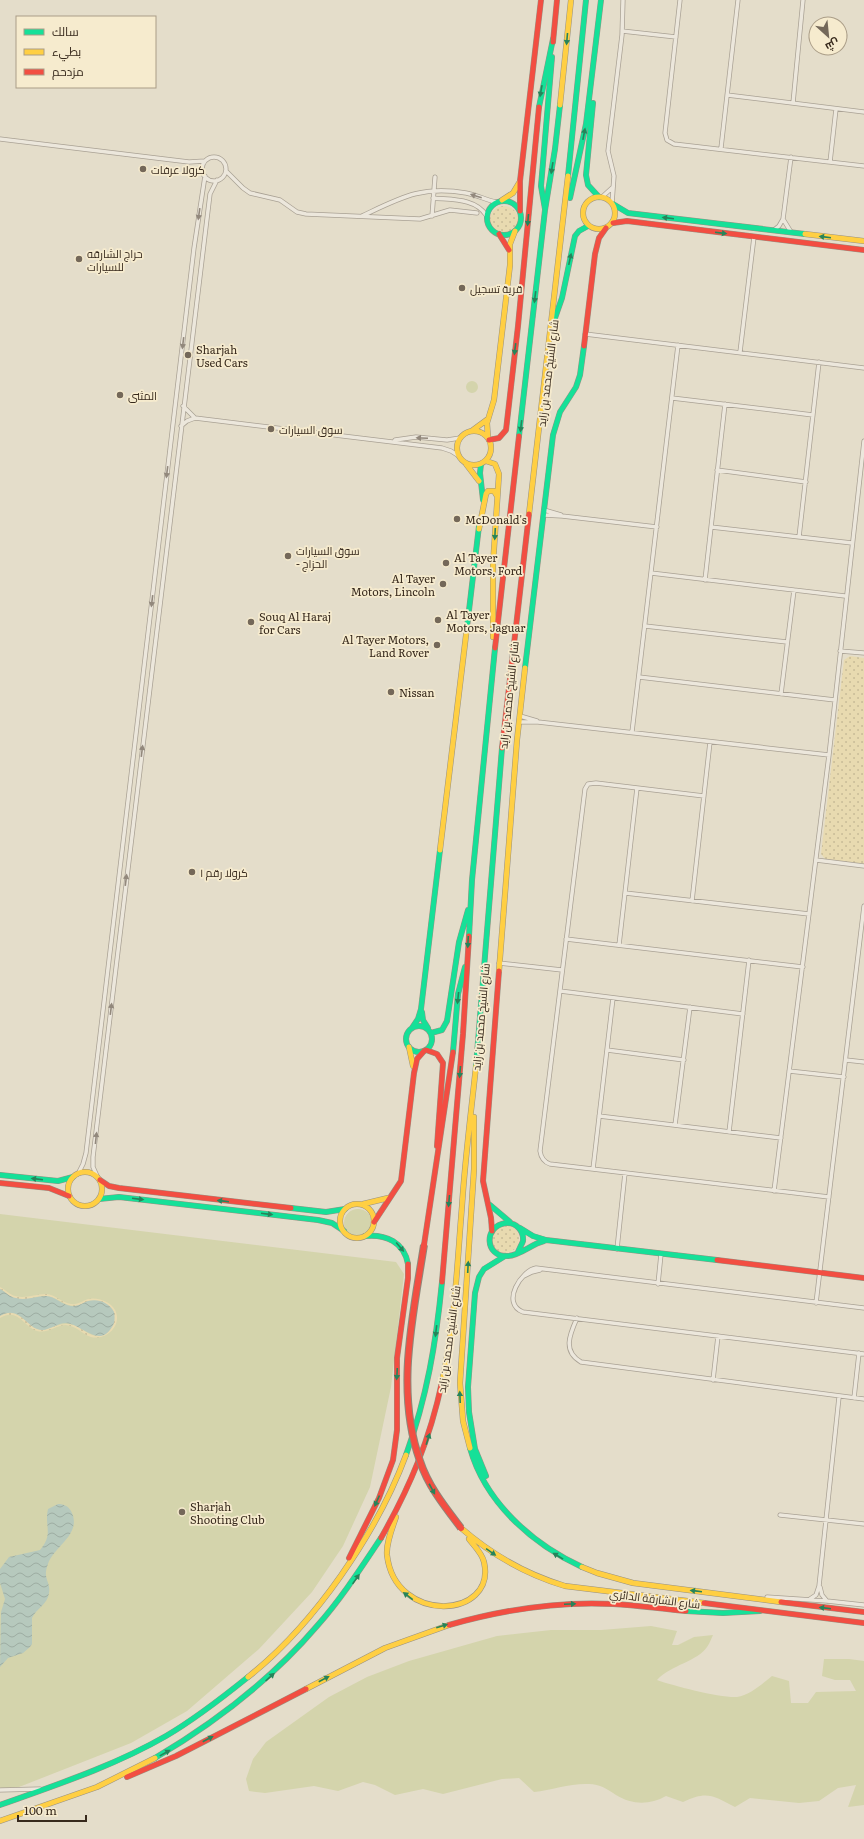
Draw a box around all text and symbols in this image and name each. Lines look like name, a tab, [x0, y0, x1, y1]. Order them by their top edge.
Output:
legend	[16, 16, 156, 88]
north arrow	[808, 16, 848, 56]
text: سالك	[52, 22, 79, 40]
one-way arrow	[564, 33, 570, 45]
text: ش	[823, 35, 843, 56]
text: بطيء	[52, 42, 81, 62]
text: مزدحم	[52, 62, 84, 80]
one-way arrow	[538, 85, 544, 97]
one-way arrow	[581, 128, 587, 140]
place label: كرولا عرفات	[151, 161, 205, 177]
one-way arrow	[549, 162, 555, 174]
marker: كرولا عرفات	[138, 164, 148, 174]
one-way arrow	[469, 193, 481, 199]
one-way arrow	[196, 208, 202, 220]
one-way arrow	[524, 214, 531, 226]
one-way arrow	[662, 215, 674, 221]
one-way arrow	[715, 230, 727, 236]
one-way arrow	[819, 234, 831, 240]
place label: حراج الشارقه للسيارات	[87, 245, 143, 274]
one-way arrow	[567, 253, 573, 265]
marker: حراج الشارقه للسيارات	[74, 254, 84, 264]
place label: قرية تسجيل	[470, 280, 522, 296]
marker: قرية تسجيل	[457, 283, 467, 293]
one-way arrow	[532, 291, 539, 303]
street label: شارع الشيخ محمد بن زايد	[532, 318, 563, 428]
one-way arrow	[180, 337, 186, 349]
place label: Sharjah Used Cars	[196, 341, 248, 370]
one-way arrow	[512, 343, 518, 355]
marker: Sharjah Used Cars	[183, 350, 193, 360]
place label: المثنى	[128, 387, 157, 403]
marker: المثنى	[115, 390, 125, 400]
one-way arrow	[518, 420, 524, 432]
place label: سوق السيارات	[279, 421, 343, 437]
marker: سوق السيارات	[266, 424, 276, 434]
one-way arrow	[416, 434, 429, 441]
one-way arrow	[164, 466, 171, 478]
place label: McDonald's	[465, 511, 527, 527]
marker: McDonald's	[452, 514, 462, 524]
one-way arrow	[492, 528, 499, 540]
place label: سوق السيارات - الحزاج	[296, 542, 360, 572]
place label: Al Tayer Motors, Ford	[454, 549, 523, 578]
marker: سوق السيارات - الحزاج	[283, 551, 293, 561]
marker: Al Tayer Motors, Ford	[441, 558, 451, 568]
place label: Al Tayer Motors, Lincoln	[351, 570, 436, 599]
marker: Al Tayer Motors, Lincoln	[438, 579, 448, 589]
one-way arrow	[149, 595, 155, 607]
place label: Al Tayer Motors, Jaguar	[446, 606, 526, 635]
place label: Souq Al Haraj for Cars	[259, 608, 331, 637]
marker: Al Tayer Motors, Jaguar	[433, 615, 443, 625]
marker: Souq Al Haraj for Cars	[246, 617, 256, 627]
place label: Al Tayer Motors, Land Rover	[342, 631, 430, 660]
marker: Al Tayer Motors, Land Rover	[432, 640, 442, 650]
street label: شارع الشيخ محمد بن زايد	[494, 640, 523, 750]
place label: Nissan	[399, 684, 435, 700]
marker: Nissan	[386, 687, 396, 697]
one-way arrow	[138, 745, 145, 757]
place label: كرولا رقم ١	[200, 864, 248, 881]
marker: كرولا رقم ١	[187, 867, 197, 877]
one-way arrow	[123, 874, 129, 886]
one-way arrow	[465, 936, 472, 948]
street label: شارع الشيخ محمد بن زايد	[467, 963, 494, 1072]
one-way arrow	[455, 992, 461, 1004]
one-way arrow	[108, 1003, 114, 1015]
one-way arrow	[456, 1066, 463, 1078]
one-way arrow	[92, 1132, 99, 1144]
one-way arrow	[31, 1176, 43, 1182]
one-way arrow	[446, 1195, 452, 1207]
one-way arrow	[132, 1196, 144, 1202]
one-way arrow	[217, 1197, 229, 1204]
one-way arrow	[261, 1211, 273, 1217]
one-way arrow	[395, 1242, 404, 1253]
one-way arrow	[464, 1261, 471, 1273]
street label: شارع الشيخ محمد بن زايد	[433, 1284, 464, 1394]
one-way arrow	[433, 1325, 440, 1337]
one-way arrow	[393, 1368, 400, 1380]
one-way arrow	[457, 1390, 463, 1403]
one-way arrow	[425, 1433, 431, 1445]
one-way arrow	[428, 1483, 435, 1494]
one-way arrow	[374, 1495, 380, 1506]
place label: Sharjah Shooting Club	[190, 1498, 265, 1527]
marker: Sharjah Shooting Club	[177, 1507, 187, 1517]
one-way arrow	[486, 1548, 496, 1556]
one-way arrow	[552, 1553, 564, 1560]
one-way arrow	[352, 1574, 360, 1584]
street label: شارع الشارقة الدائري	[608, 1584, 701, 1613]
one-way arrow	[690, 1588, 702, 1594]
one-way arrow	[402, 1591, 413, 1600]
one-way arrow	[564, 1601, 576, 1608]
one-way arrow	[819, 1605, 831, 1611]
one-way arrow	[436, 1623, 448, 1629]
one-way arrow	[265, 1672, 275, 1681]
one-way arrow	[318, 1676, 329, 1682]
one-way arrow	[203, 1736, 214, 1742]
one-way arrow	[159, 1749, 171, 1756]
scale bar	[18, 1797, 86, 1823]
text: 100 m	[24, 1801, 57, 1819]

